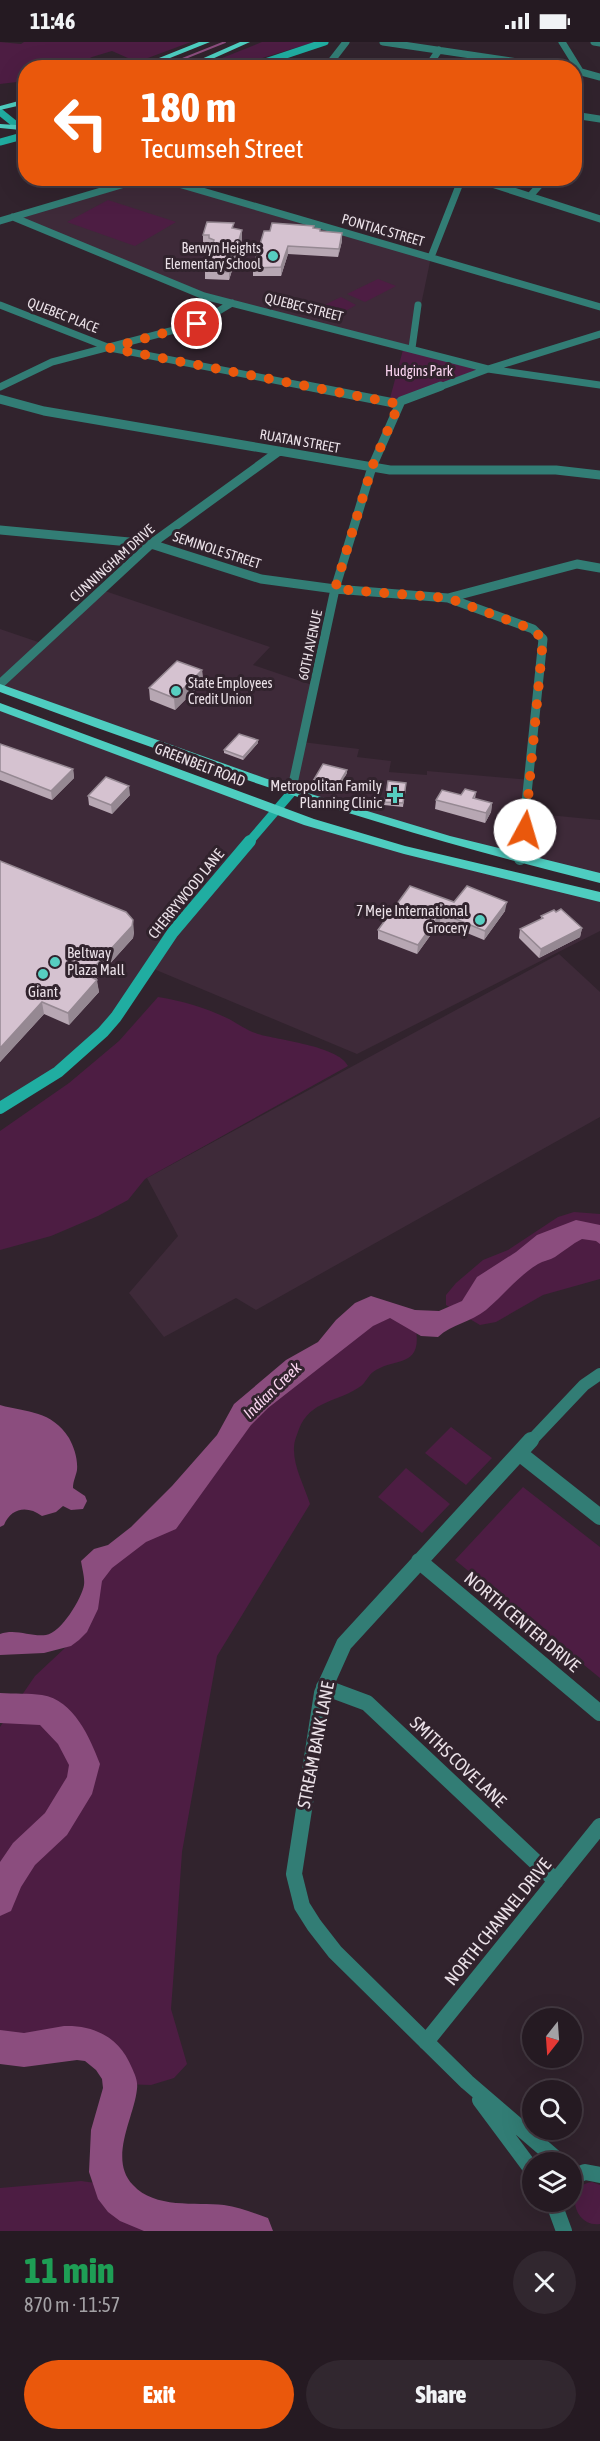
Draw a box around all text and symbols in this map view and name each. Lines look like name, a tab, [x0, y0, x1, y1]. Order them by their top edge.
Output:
text: 11:46	[30, 8, 75, 34]
text: 180 m	[141, 83, 236, 131]
icon: left	[42, 84, 120, 162]
text: Tecumseh Street	[141, 133, 304, 164]
street label: PONTIAC STREET	[340, 211, 426, 249]
place label: Berwyn Heights Elementary School	[165, 240, 261, 272]
marker: Berwyn Heights Elementary School	[266, 249, 280, 263]
street label: QUEBEC STREET	[263, 290, 345, 324]
street label: QUEBEC PLACE	[25, 294, 101, 336]
pin	[171, 298, 222, 349]
icon: arrive	[180, 307, 213, 340]
park label: Hudgins Park	[385, 363, 453, 379]
street label: RUATAN STREET	[259, 426, 341, 456]
street label: CUNNINGHAM DRIVE	[67, 521, 157, 605]
street label: SEMINOLE STREET	[171, 528, 263, 572]
street label: 60TH AVENUE	[295, 608, 325, 682]
place label: State Employees Credit Union	[188, 675, 273, 707]
marker: State Employees Credit Union	[169, 684, 183, 698]
street label: GREENBELT ROAD	[153, 739, 248, 790]
place label: Metropolitan Family Planning Clinic	[270, 777, 382, 811]
marker: Metropolitan Family Planning Clinic	[386, 786, 404, 804]
position arrow	[493, 798, 557, 862]
street label: CHERRYWOOD LANE	[144, 845, 227, 942]
place label: 7 Meje International Grocery	[356, 902, 468, 936]
marker: 7 Meje International Grocery	[473, 913, 487, 927]
place label: Beltway Plaza Mall	[67, 944, 125, 978]
marker: Beltway Plaza Mall	[48, 955, 62, 969]
marker: Giant	[36, 967, 50, 981]
place label: Giant	[28, 983, 58, 1000]
water label: Indian Creek	[239, 1357, 305, 1422]
street label: NORTH CENTER DRIVE	[460, 1567, 585, 1676]
street label: STREAM BANK LANE	[293, 1679, 338, 1810]
street label: SMITHS COVE LANE	[406, 1712, 511, 1812]
street label: NORTH CHANNEL DRIVE	[440, 1854, 555, 1989]
north arrow	[522, 2008, 582, 2068]
map controls	[522, 2008, 582, 2212]
button: search	[522, 2080, 582, 2140]
button: layers	[522, 2152, 582, 2212]
text: 11 min	[24, 2249, 114, 2291]
button: close	[513, 2251, 576, 2314]
text: 870 m · 11:57	[24, 2293, 120, 2316]
button: Exit	[24, 2360, 294, 2429]
button: Share	[306, 2360, 576, 2429]

